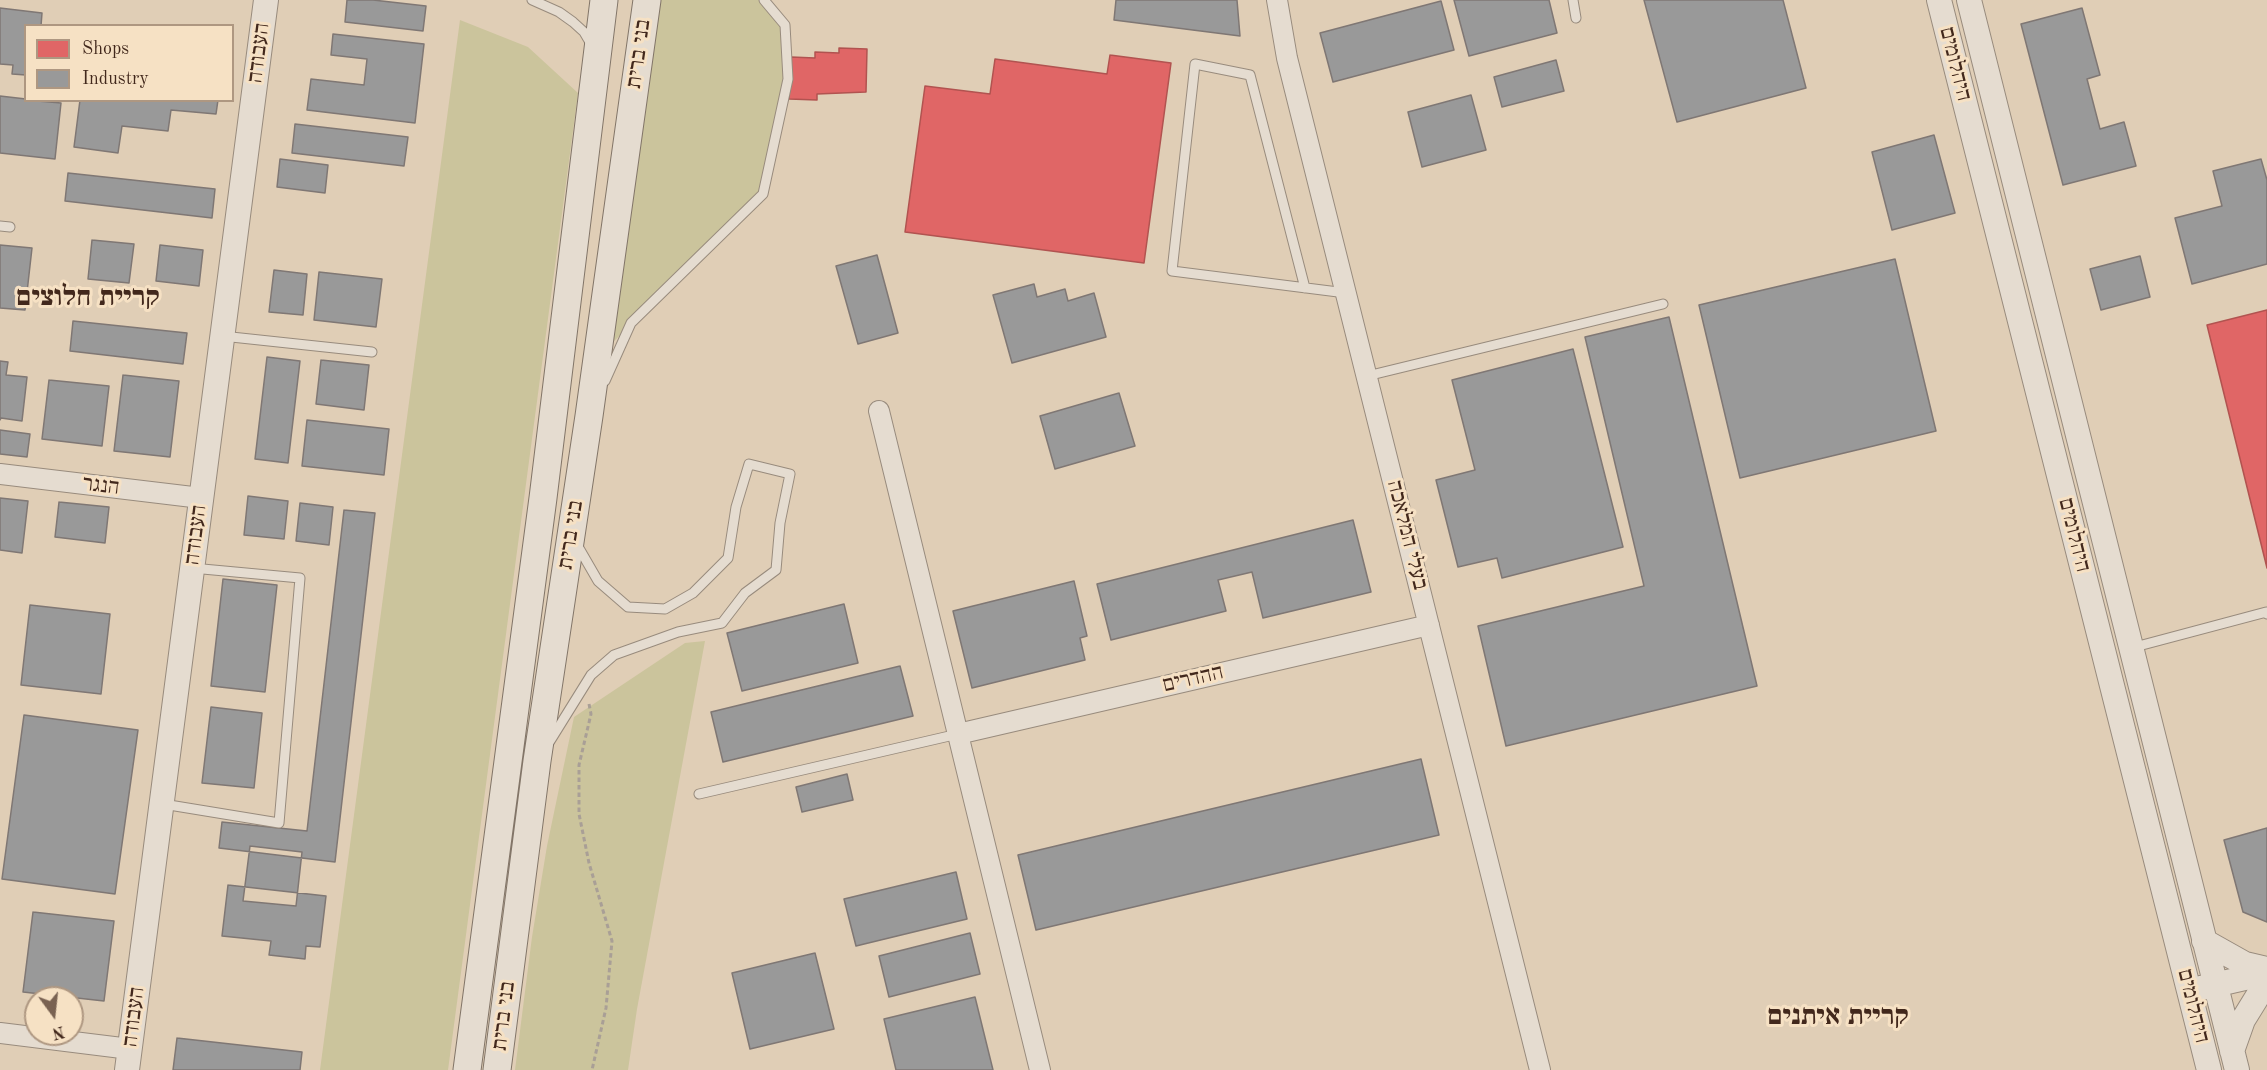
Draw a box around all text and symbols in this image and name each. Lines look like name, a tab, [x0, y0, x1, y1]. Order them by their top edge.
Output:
street label: בני ברית	[621, 18, 657, 90]
street label: העבודה	[242, 21, 276, 85]
legend	[24, 24, 234, 102]
street label: היהלומים	[1933, 24, 1977, 104]
text: Shops	[82, 40, 129, 58]
text: Industry	[82, 70, 149, 88]
district label: קריית חלוצים	[16, 281, 160, 315]
street label: הנגר	[81, 471, 121, 501]
street label: בעלי המלאכה	[1381, 478, 1433, 592]
street label: היהלומים	[2052, 495, 2096, 575]
street label: בני ברית	[553, 499, 589, 571]
street label: העבודה	[179, 503, 213, 567]
street label: ההדרים	[1160, 659, 1226, 699]
street label: היהלומים	[2171, 966, 2215, 1046]
street label: בני ברית	[487, 980, 521, 1052]
street label: העבודה	[117, 985, 151, 1049]
north arrow	[24, 986, 84, 1046]
district label: קריית איתנים	[1767, 1000, 1909, 1034]
text: N	[50, 1022, 66, 1041]

